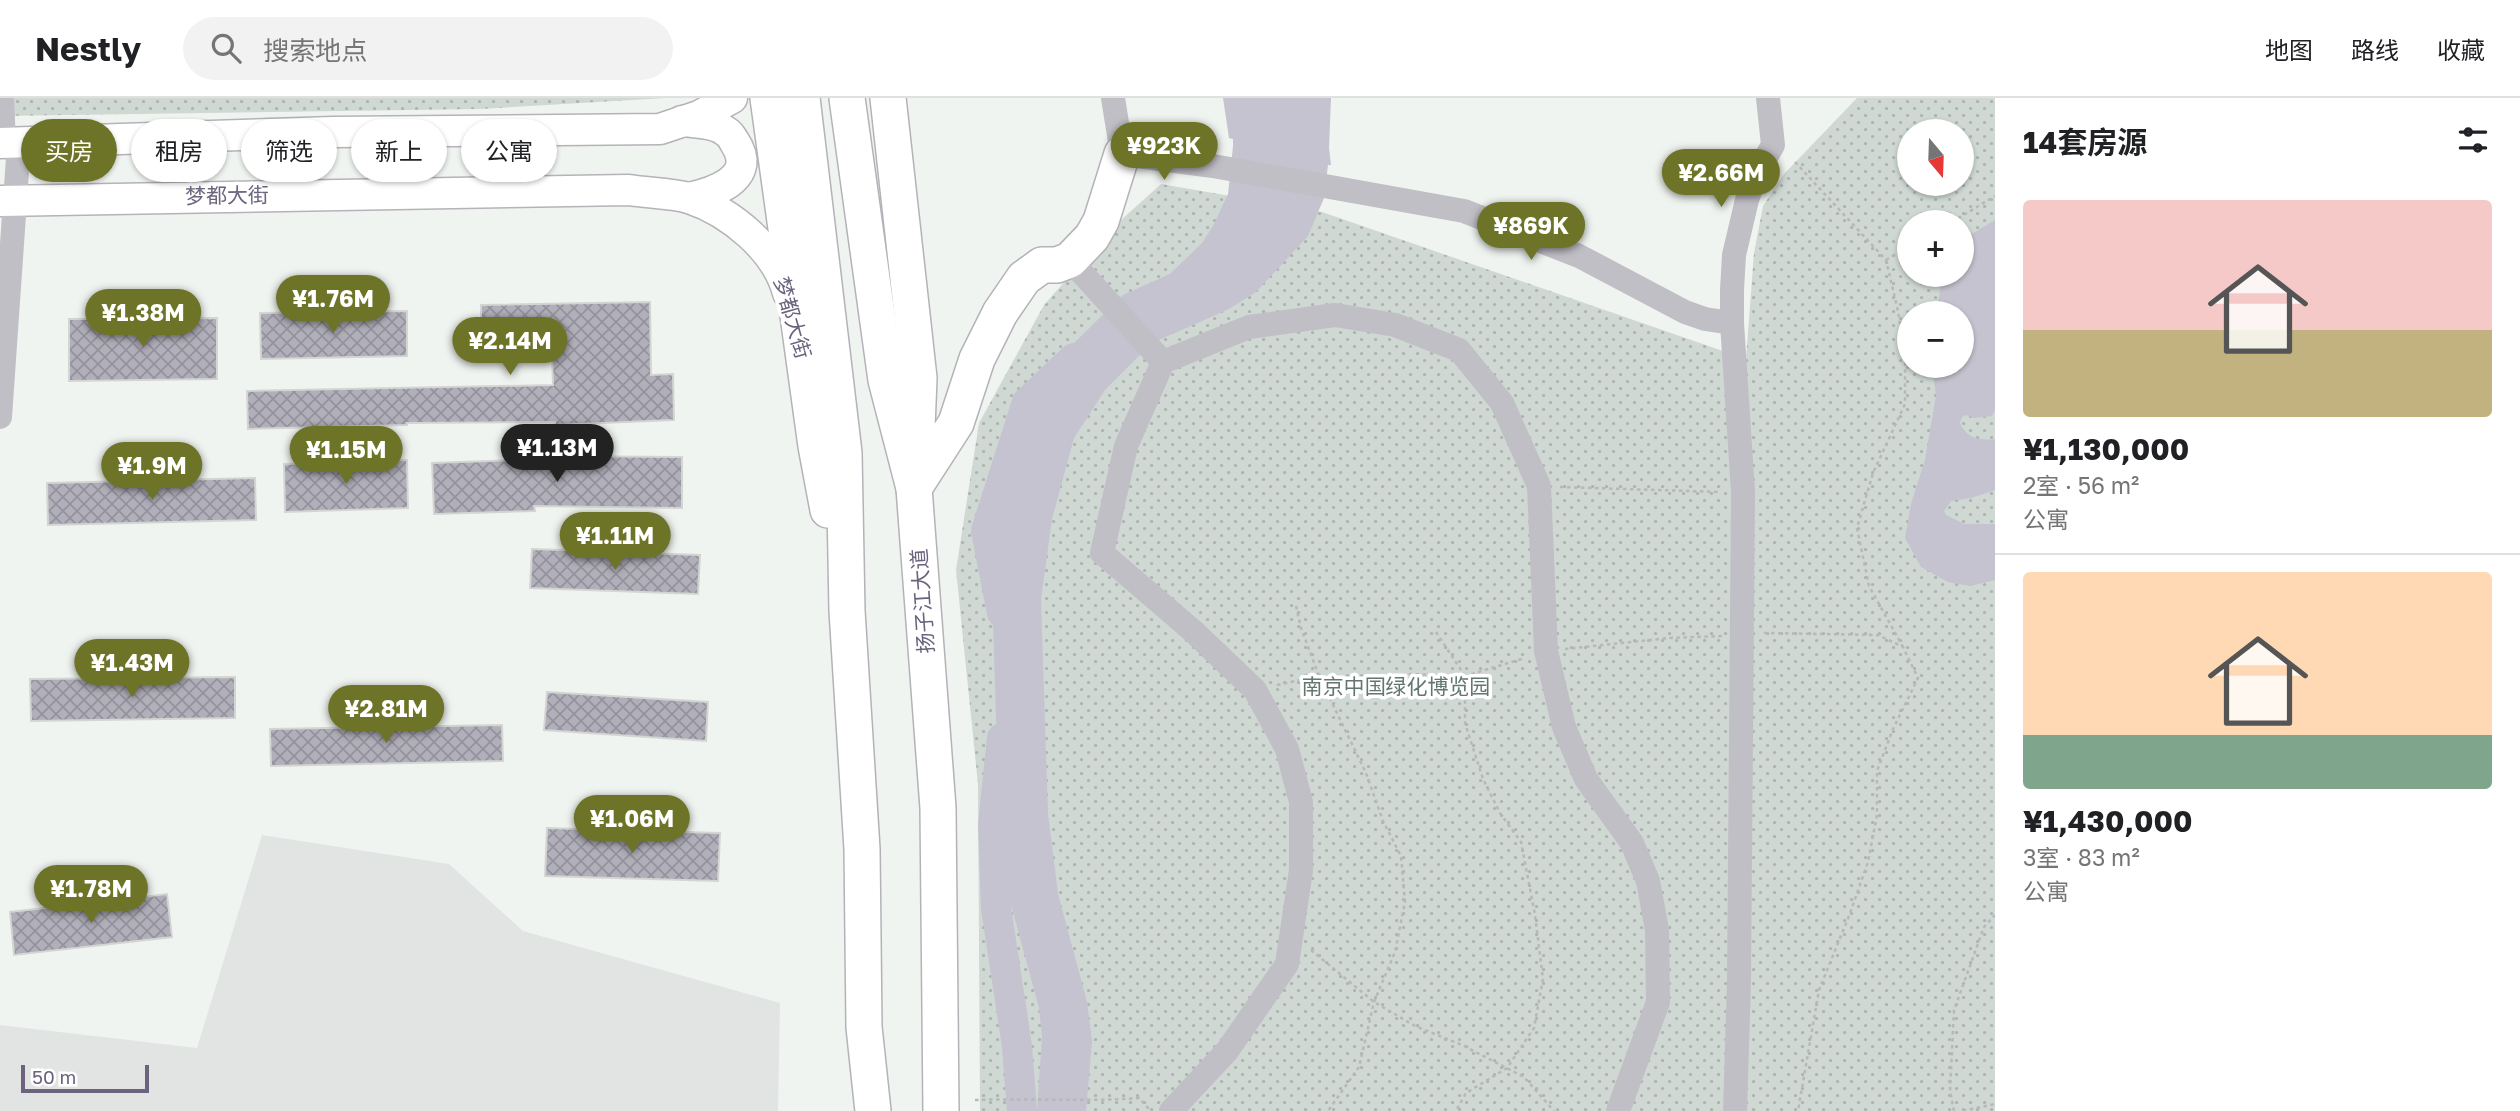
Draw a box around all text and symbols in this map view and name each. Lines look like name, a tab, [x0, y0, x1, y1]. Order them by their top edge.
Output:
search box	[183, 17, 673, 80]
text: Nestly	[35, 29, 141, 68]
icon: search	[207, 29, 245, 67]
text: 搜索地点	[263, 35, 367, 66]
text: 地图	[2265, 35, 2313, 64]
text: 路线	[2351, 35, 2399, 64]
text: 收藏	[2437, 35, 2485, 64]
chip: 买房	[21, 119, 117, 182]
chip: 租房	[131, 119, 227, 182]
chip: 筛选	[241, 119, 337, 182]
chip: 新上	[351, 119, 447, 182]
chip: 公寓	[461, 119, 557, 182]
north arrow	[1897, 119, 1974, 196]
map controls	[1897, 119, 1974, 378]
icon: filters	[2454, 121, 2492, 159]
pin: ¥923K	[1115, 122, 1213, 182]
text: 14套房源	[2023, 124, 2147, 160]
text: ¥923K	[1127, 131, 1201, 159]
pin: ¥2.66M	[1664, 150, 1778, 209]
text: ¥2.66M	[1678, 158, 1764, 186]
street label: 梦都大街	[185, 181, 269, 209]
pin: ¥869K	[1482, 202, 1580, 262]
button: +	[1897, 210, 1974, 287]
text: ¥869K	[1493, 211, 1569, 239]
icon: home	[2195, 246, 2321, 372]
street label: 梦都大街	[769, 274, 817, 362]
pin: ¥1.76M	[276, 275, 390, 335]
text: ¥1.76M	[292, 284, 374, 312]
pin: ¥1.38M	[86, 289, 200, 349]
text: ¥1.38M	[101, 298, 185, 326]
button: −	[1897, 301, 1974, 378]
pin: ¥2.14M	[453, 317, 567, 377]
text: ¥2.14M	[468, 326, 552, 354]
pin: ¥1.13M	[500, 424, 614, 484]
pin: ¥1.15M	[289, 426, 403, 486]
text: ¥1,130,000	[2023, 431, 2189, 467]
text: ¥1.13M	[517, 433, 597, 461]
text: ¥1.15M	[306, 435, 386, 463]
pin: ¥1.9M	[103, 442, 201, 502]
text: ¥1.9M	[117, 451, 187, 479]
text: 2室 · 56 m²	[2023, 471, 2139, 499]
text: 公寓	[2023, 505, 2069, 533]
pin: ¥1.11M	[558, 512, 672, 572]
text: ¥1.11M	[576, 521, 654, 549]
street label: 扬子江大道	[905, 548, 939, 654]
icon: home	[2195, 618, 2321, 744]
pin: ¥1.43M	[75, 640, 189, 699]
text: ¥1.43M	[90, 648, 174, 676]
park label: 南京中国绿化博览园	[1302, 673, 1491, 699]
pin: ¥2.81M	[329, 686, 443, 745]
text: ¥2.81M	[344, 694, 428, 722]
pin: ¥1.06M	[575, 796, 689, 855]
text: ¥1,430,000	[2023, 803, 2193, 839]
text: ¥1.06M	[590, 804, 674, 832]
text: 3室 · 83 m²	[2023, 843, 2140, 871]
pin: ¥1.78M	[34, 866, 148, 925]
text: ¥1.78M	[50, 874, 132, 902]
text: 公寓	[2023, 877, 2069, 905]
scale bar	[21, 1062, 149, 1094]
text: 50 m	[32, 1065, 76, 1088]

